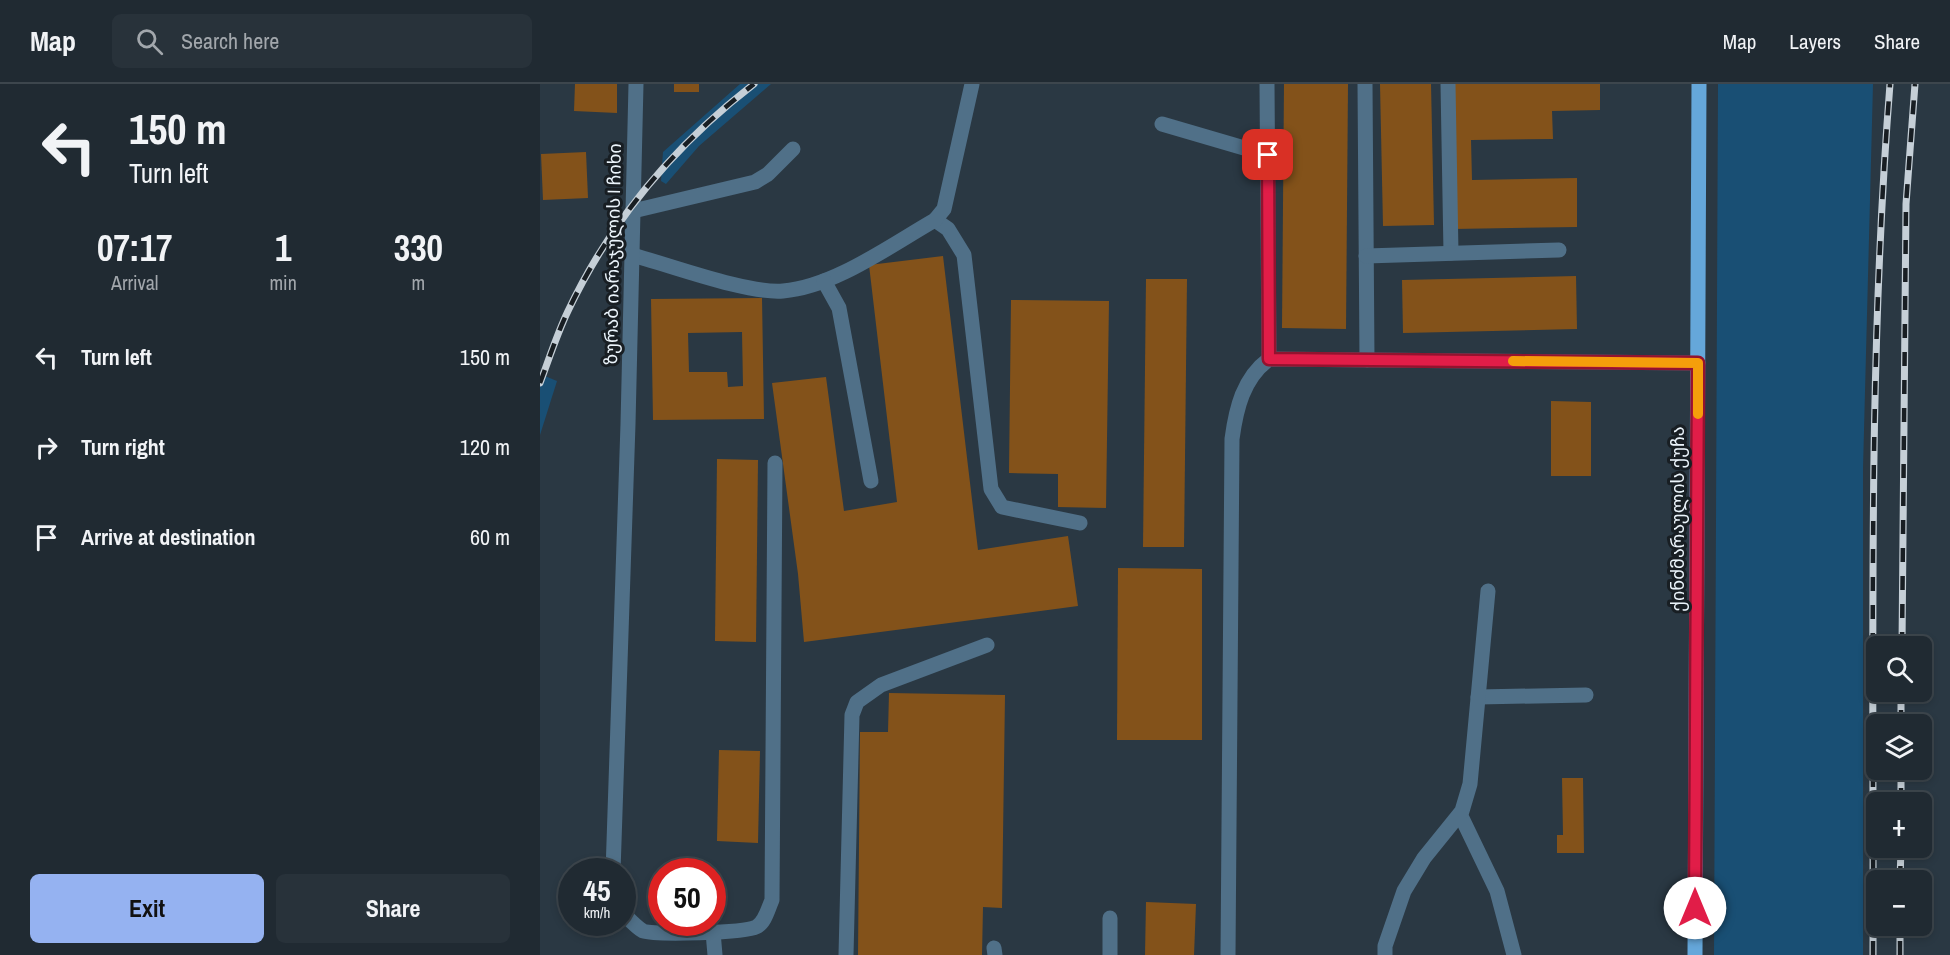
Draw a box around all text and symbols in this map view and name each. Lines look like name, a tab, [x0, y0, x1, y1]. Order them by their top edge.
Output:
search box	[112, 14, 532, 68]
text: Map	[30, 22, 76, 60]
icon: search	[133, 25, 166, 58]
text: Search here	[181, 26, 279, 56]
text: Map	[1723, 27, 1756, 56]
text: Layers	[1789, 27, 1841, 56]
text: Share	[1874, 27, 1920, 56]
text: 150 m	[129, 101, 227, 157]
icon: left	[30, 108, 108, 186]
pin	[1242, 129, 1293, 180]
icon: arrive	[1251, 138, 1284, 171]
street label: ზურაბ იარაჯულის I ჩიხი	[598, 143, 627, 365]
text: Turn left	[129, 155, 208, 191]
text: 07:17	[97, 224, 172, 272]
text: 1	[275, 224, 291, 272]
text: 330	[394, 224, 443, 272]
text: Arrival	[111, 269, 158, 296]
text: min	[269, 269, 297, 296]
text: m	[412, 269, 425, 296]
icon: left	[30, 341, 63, 374]
text: Turn left	[81, 342, 152, 372]
text: 150 m	[460, 342, 510, 372]
street label: ქინძმარაულის ქუჩა	[1665, 426, 1690, 612]
icon: right	[30, 431, 63, 464]
text: Turn right	[81, 432, 165, 462]
text: 120 m	[460, 432, 510, 462]
icon: arrive	[30, 521, 63, 554]
text: Arrive at destination	[81, 522, 255, 552]
text: 60 m	[470, 522, 510, 552]
map controls	[1866, 636, 1932, 936]
button: search	[1866, 636, 1932, 702]
button: layers	[1866, 714, 1932, 780]
button: +	[1866, 792, 1932, 858]
speed limit sign: 50	[648, 858, 726, 936]
text: 45	[583, 870, 611, 910]
button: −	[1866, 870, 1932, 936]
button: Exit	[30, 874, 264, 943]
button: Share	[276, 874, 510, 943]
position arrow	[1663, 876, 1727, 940]
text: km/h	[584, 902, 610, 923]

